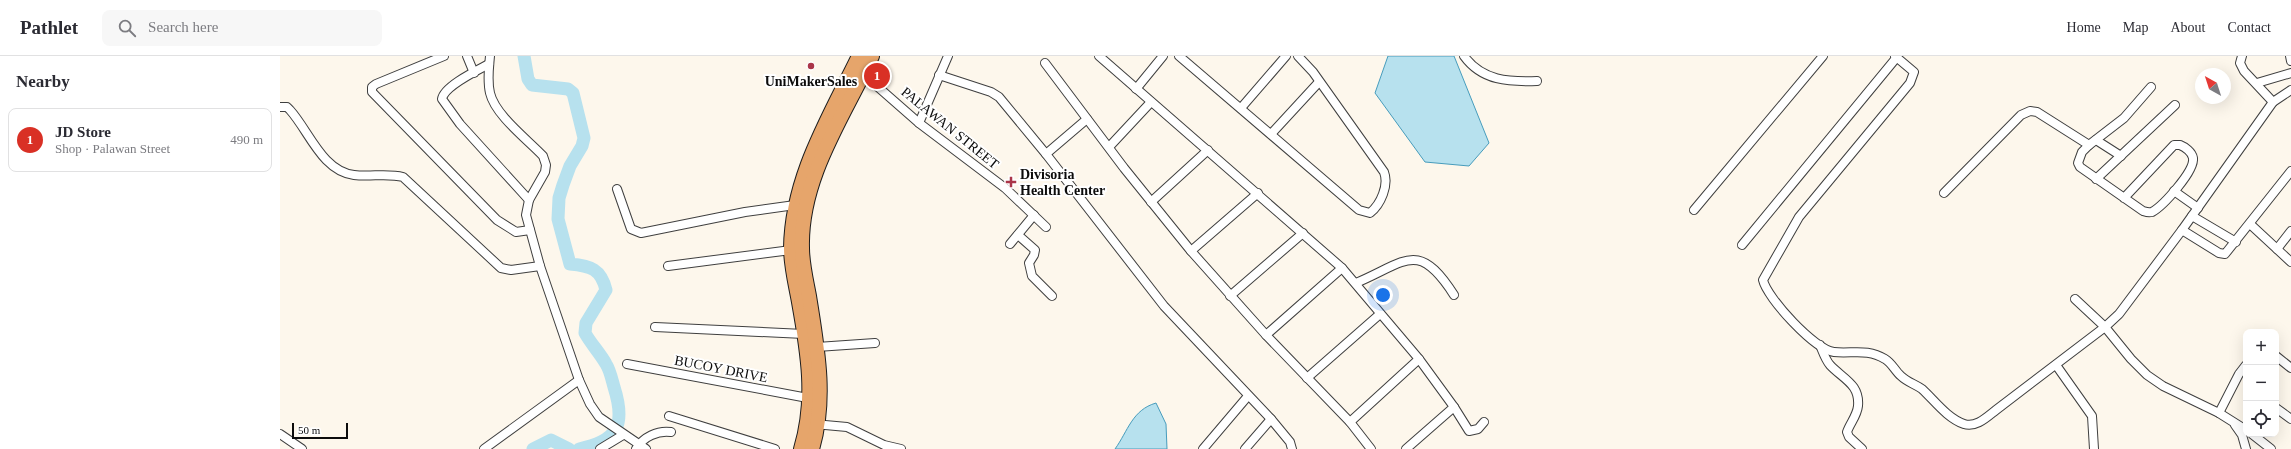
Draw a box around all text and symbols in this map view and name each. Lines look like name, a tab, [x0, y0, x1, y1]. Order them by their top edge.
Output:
search box	[102, 10, 382, 46]
text: Pathlet	[20, 17, 78, 38]
icon: search	[116, 17, 138, 39]
text: Search here	[148, 19, 218, 35]
text: Home	[2067, 20, 2101, 35]
text: Map	[2123, 20, 2148, 35]
text: About	[2170, 20, 2205, 35]
text: Contact	[2227, 20, 2271, 35]
marker: UniMakerSales	[806, 61, 816, 71]
pin: 1	[864, 61, 890, 91]
north arrow	[2195, 68, 2231, 104]
text: Nearby	[16, 72, 70, 91]
place label: UniMakerSales	[765, 74, 858, 89]
street label: PALAWAN STREET	[898, 84, 1002, 172]
text: JD Store	[55, 124, 111, 140]
text: 1	[27, 132, 33, 147]
text: 490 m	[230, 132, 263, 147]
text: Shop · Palawan Street	[55, 141, 170, 156]
place label: Divisoria Health Center	[1020, 167, 1105, 198]
marker: Divisoria Health Center	[1005, 176, 1017, 188]
your location	[1373, 285, 1393, 305]
map controls	[2243, 329, 2279, 437]
button: +	[2243, 329, 2279, 365]
street label: BUCOY DRIVE	[673, 353, 769, 385]
button: −	[2243, 365, 2279, 401]
button: locate	[2243, 401, 2279, 437]
scale bar	[292, 421, 348, 440]
text: 50 m	[298, 424, 320, 436]

